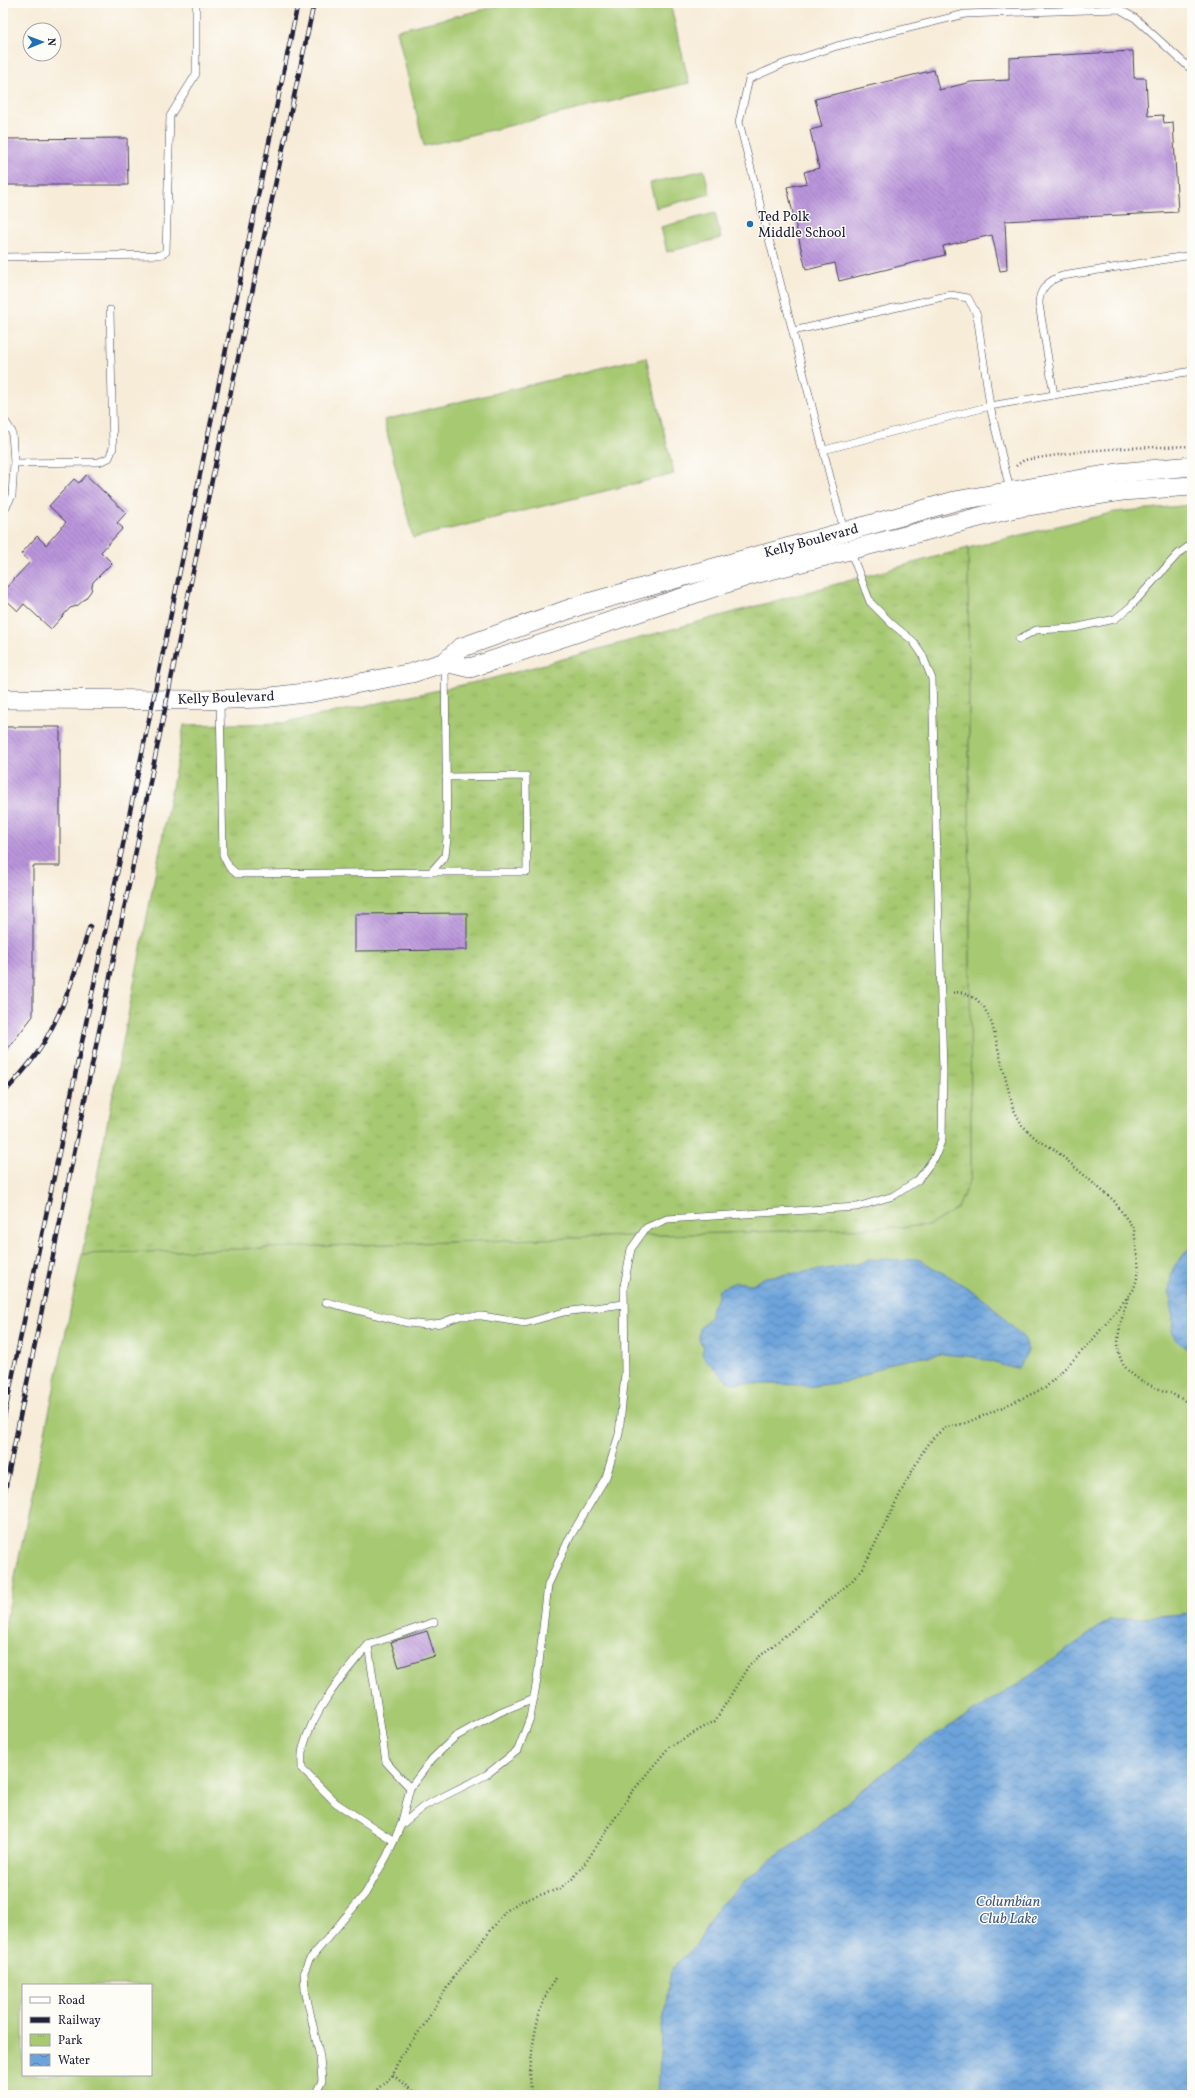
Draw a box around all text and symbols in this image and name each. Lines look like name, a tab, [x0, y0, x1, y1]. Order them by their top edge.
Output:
north arrow	[22, 22, 62, 62]
text: N	[43, 38, 58, 46]
place label: Ted Polk Middle School	[758, 208, 846, 243]
marker: Ted Polk Middle School	[745, 219, 755, 229]
street label: Kelly Boulevard	[762, 520, 861, 563]
street label: Kelly Boulevard	[177, 687, 275, 710]
water label: Columbian Club Lake	[976, 1892, 1040, 1930]
legend	[22, 1984, 152, 2076]
text: Road	[58, 1993, 85, 2009]
text: Railway	[58, 2013, 101, 2029]
text: Park	[58, 2033, 83, 2049]
text: Water	[58, 2053, 90, 2069]

